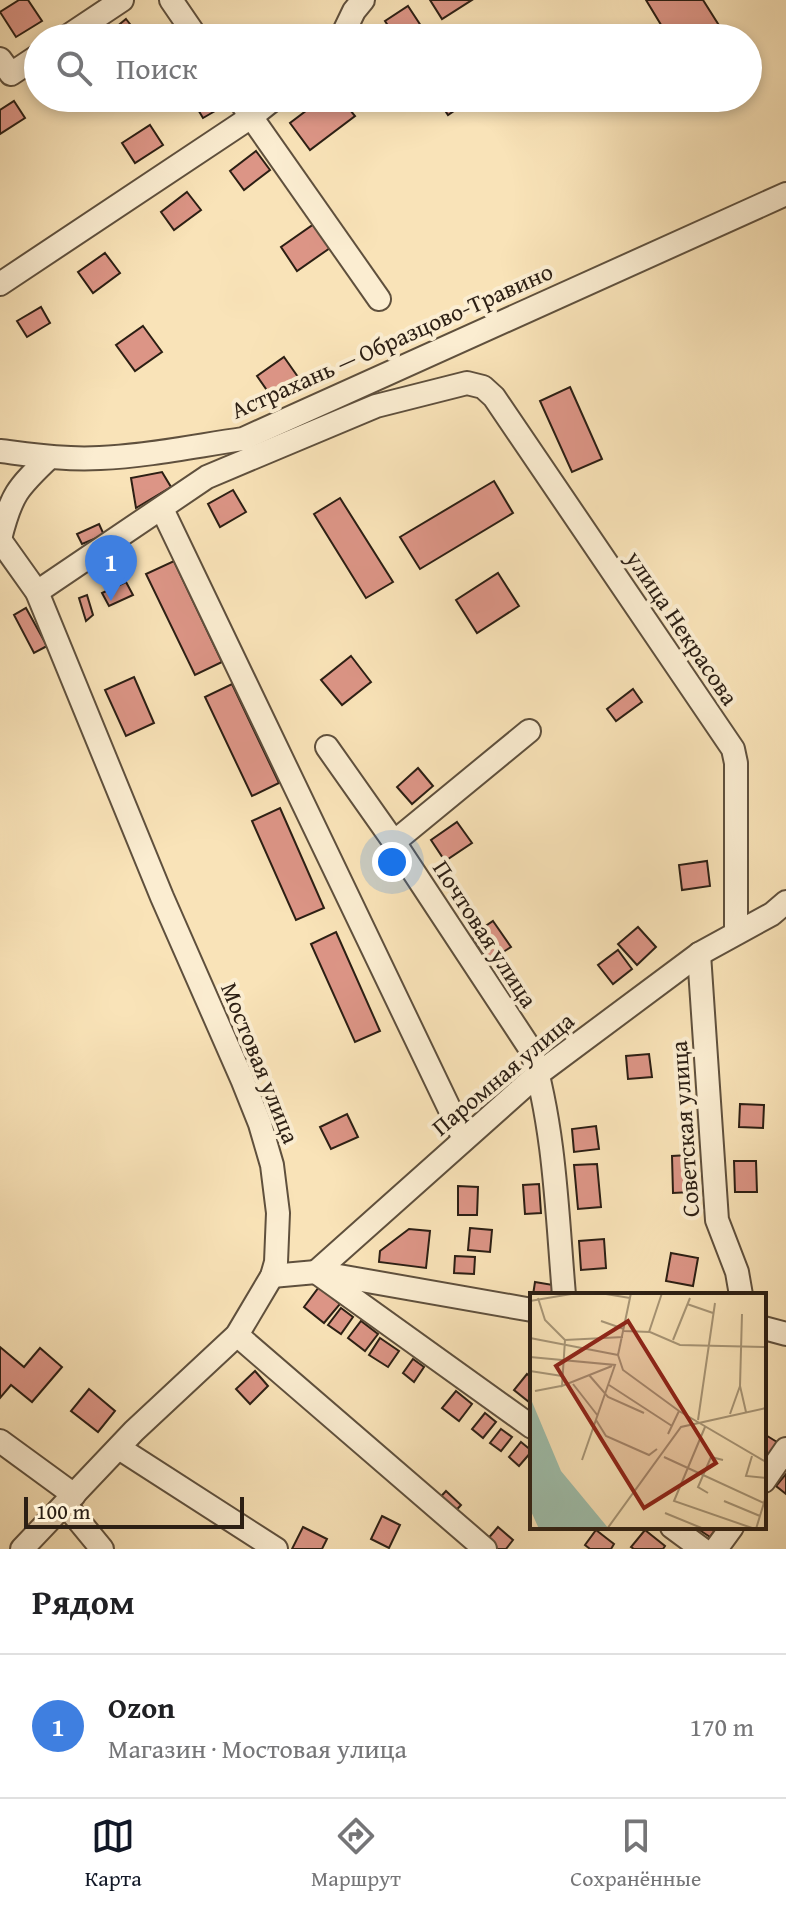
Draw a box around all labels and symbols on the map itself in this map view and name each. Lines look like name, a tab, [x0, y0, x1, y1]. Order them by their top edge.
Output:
street label: Астрахань — Образцово-Травино	[225, 254, 558, 428]
pin: 1	[85, 535, 137, 601]
street label: улица Некрасова	[617, 542, 748, 713]
your location	[372, 842, 412, 882]
street label: Почтовая улица	[425, 853, 547, 1015]
street label: Мостовая улица	[212, 977, 309, 1149]
street label: Паромная улица	[424, 1003, 582, 1144]
street label: Советская улица	[661, 1039, 708, 1218]
inset map	[530, 1293, 766, 1529]
scale bar	[24, 1493, 244, 1529]

